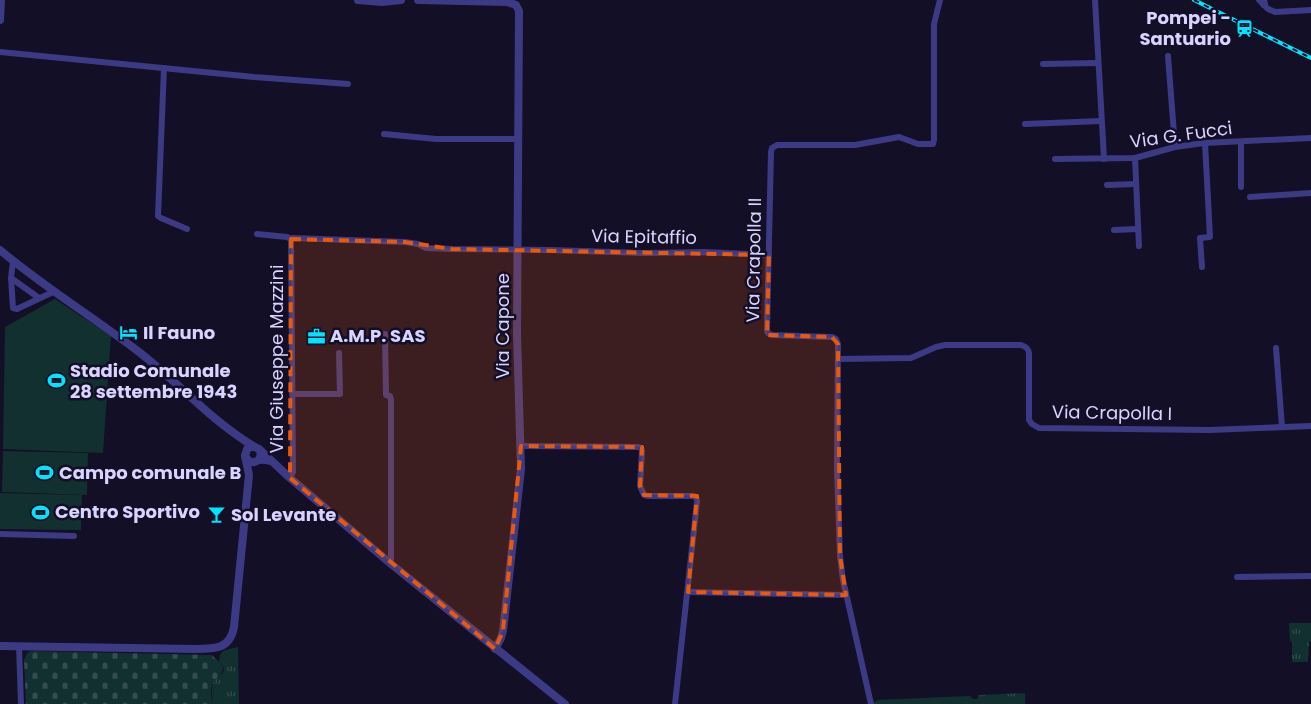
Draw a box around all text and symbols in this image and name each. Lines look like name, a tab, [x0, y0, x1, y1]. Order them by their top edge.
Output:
place label: Pompei - Santuario	[1139, 5, 1231, 51]
station icon: Pompei - Santuario	[1235, 18, 1255, 38]
street label: Via G. Fucci	[1128, 115, 1234, 154]
street label: Via Crapolla II	[740, 197, 767, 323]
street label: Via Epitaffio	[591, 223, 697, 250]
street label: Via Giuseppe Mazzini	[264, 265, 289, 453]
street label: Via Capone	[490, 273, 515, 379]
place label: Il Fauno	[143, 320, 215, 345]
hotel icon: Il Fauno	[119, 323, 139, 343]
place label: A.M.P. SAS	[330, 323, 425, 348]
office icon: A.M.P. SAS	[306, 326, 326, 346]
place label: Stadio Comunale 28 settembre 1943	[70, 358, 237, 404]
sports icon: Stadio Comunale 28 settembre 1943	[46, 371, 66, 391]
street label: Via Crapolla I	[1052, 399, 1172, 426]
place label: Campo comunale B	[59, 460, 242, 485]
sports icon: Campo comunale B	[35, 463, 55, 483]
place label: Centro Sportivo	[55, 499, 200, 524]
sports icon: Centro Sportivo	[31, 502, 51, 522]
place label: Sol Levante	[231, 502, 336, 527]
bar icon: Sol Levante	[207, 505, 227, 525]

